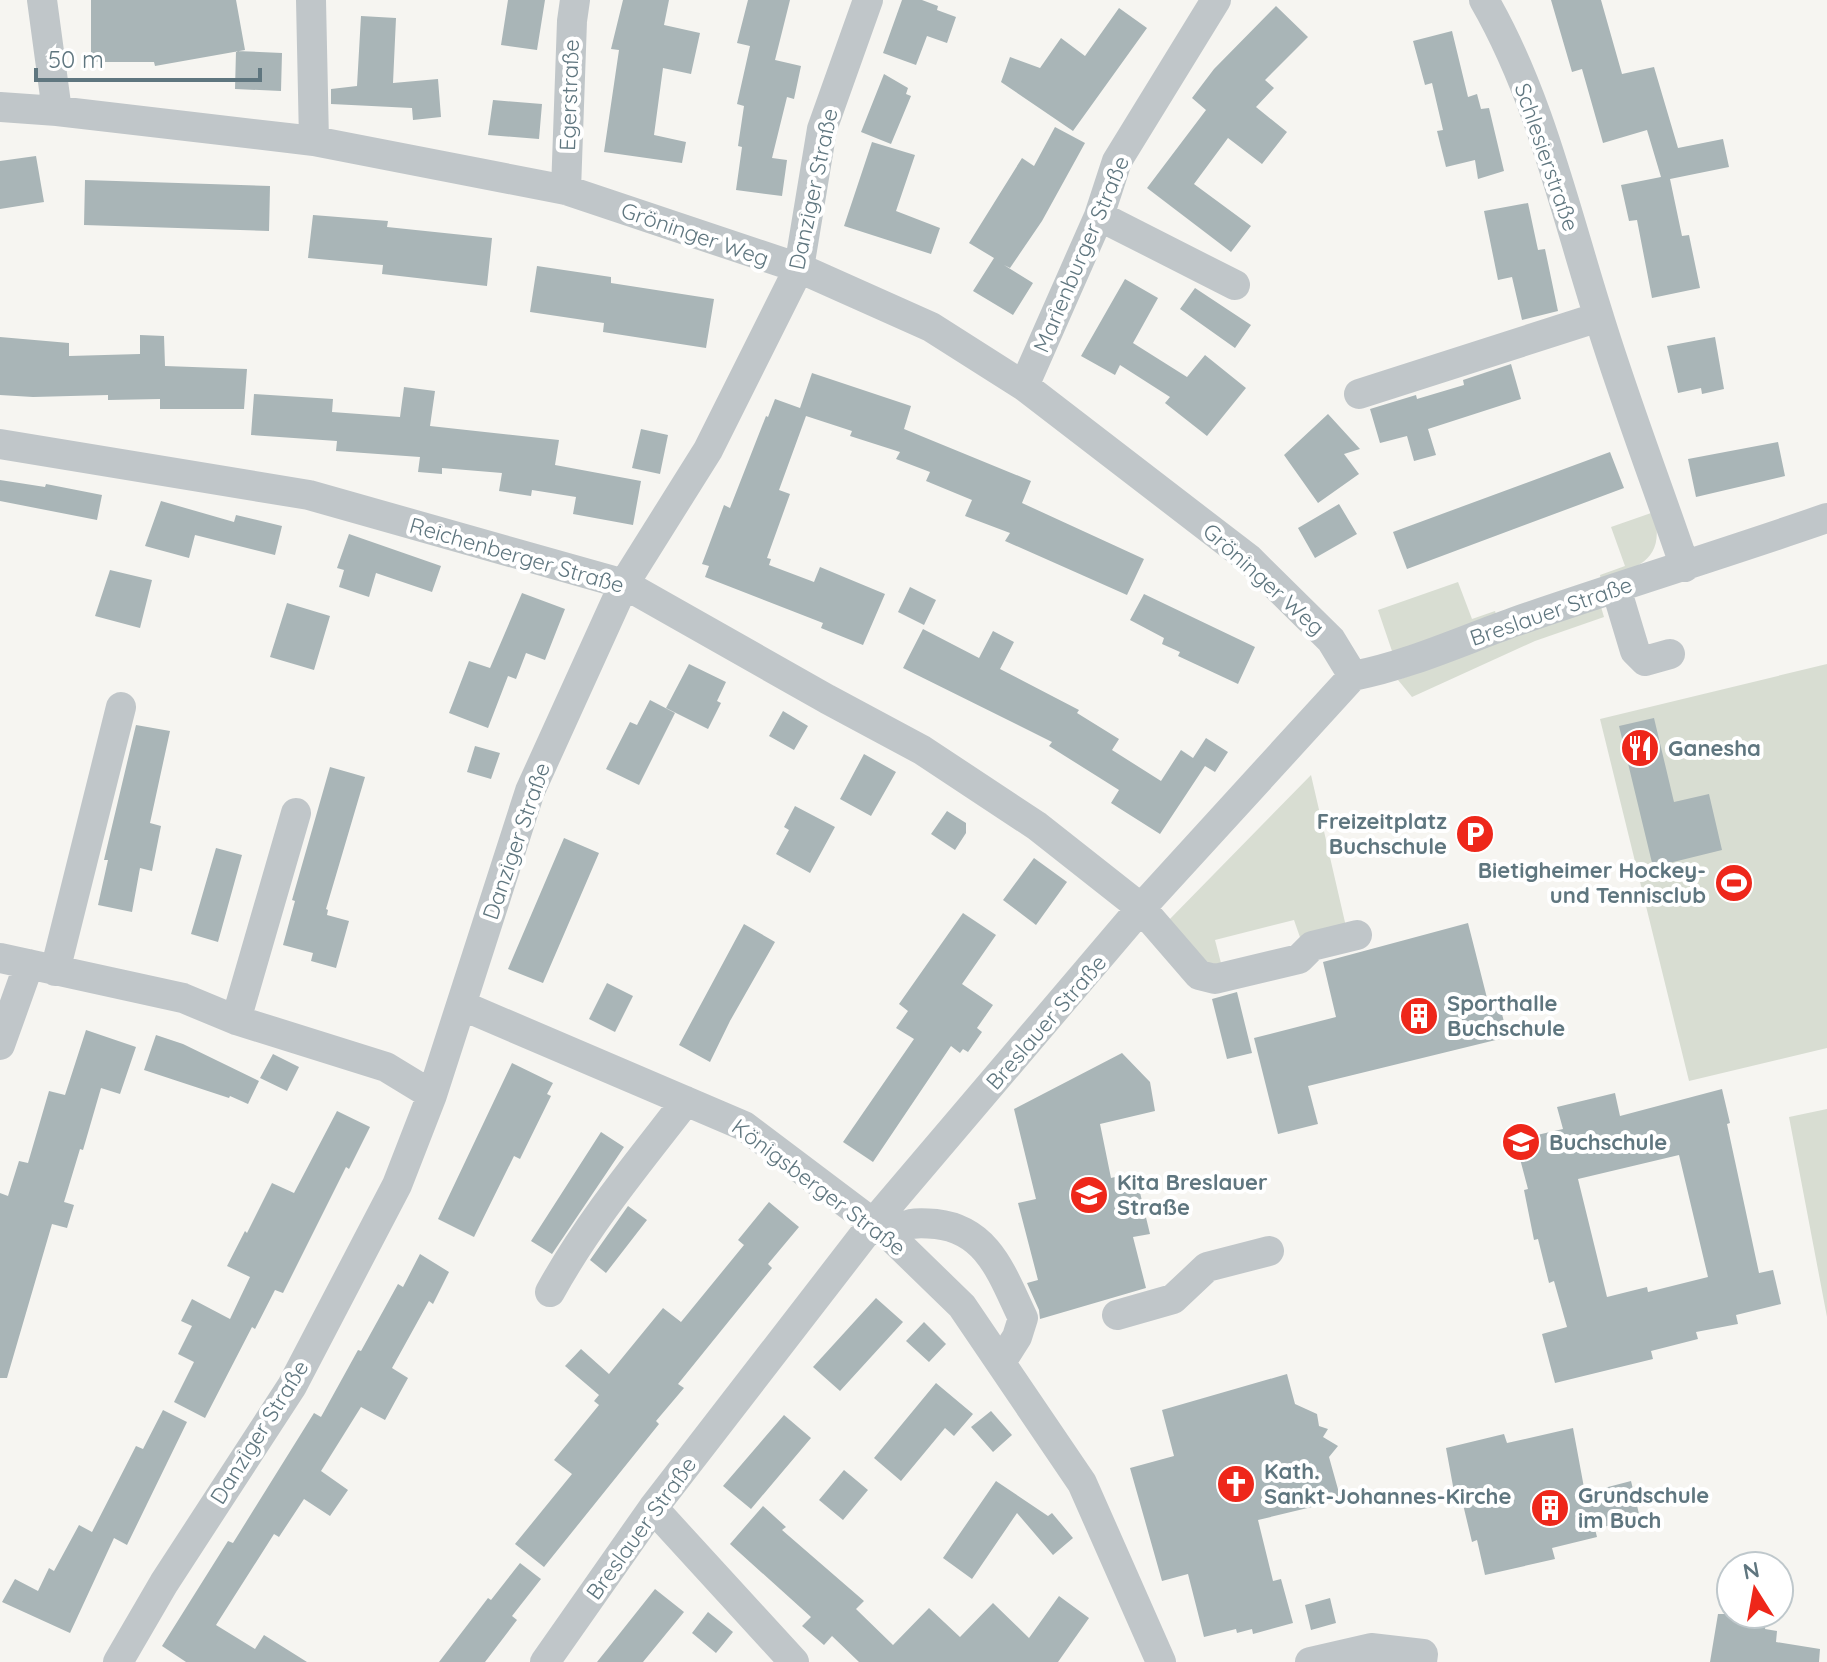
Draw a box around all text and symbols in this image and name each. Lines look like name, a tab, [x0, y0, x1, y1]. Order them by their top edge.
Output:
scale bar	[36, 32, 260, 82]
street label: Egerstraße	[553, 39, 585, 151]
text: 50 m	[48, 44, 104, 74]
street label: Schlesierstraße	[1509, 79, 1585, 235]
street label: Danziger Straße	[782, 106, 844, 272]
street label: Marienburger Straße	[1027, 151, 1135, 357]
street label: Gröninger Weg	[617, 196, 773, 272]
street label: Reichenberger Straße	[406, 511, 628, 599]
street label: Gröninger Weg	[1197, 517, 1331, 641]
street label: Breslauer Straße	[1466, 570, 1636, 652]
restaurant icon: Ganesha	[1619, 727, 1661, 769]
place label: Ganesha	[1668, 734, 1761, 762]
street label: Danziger Straße	[476, 759, 556, 923]
place label: Freizeitplatz Buchschule	[1317, 807, 1447, 860]
parking icon: Freizeitplatz Buchschule	[1454, 813, 1496, 855]
place label: Bietigheimer Hockey- und Tennisclub	[1478, 856, 1706, 909]
sports icon: Bietigheimer Hockey- und Tennisclub	[1713, 862, 1755, 904]
street label: Breslauer Straße	[980, 949, 1112, 1095]
place label: Sporthalle Buchschule	[1447, 989, 1565, 1042]
building icon: Sporthalle Buchschule	[1398, 995, 1440, 1037]
street label: Königsberger Straße	[726, 1112, 912, 1262]
school or university icon: Buchschule	[1500, 1121, 1542, 1163]
place label: Buchschule	[1549, 1128, 1667, 1156]
place label: Kita Breslauer Straße	[1117, 1168, 1268, 1221]
school or university icon: Kita Breslauer Straße	[1068, 1174, 1110, 1216]
street label: Danziger Straße	[204, 1355, 314, 1509]
street label: Breslauer Straße	[580, 1451, 702, 1605]
place label: Kath. Sankt-Johannes-Kirche	[1264, 1457, 1511, 1510]
church icon: Kath. Sankt-Johannes-Kirche	[1215, 1463, 1257, 1505]
place label: Grundschule im Buch	[1578, 1481, 1709, 1534]
building icon: Grundschule im Buch	[1529, 1487, 1571, 1529]
north arrow	[1715, 1550, 1795, 1630]
text: N	[1741, 1555, 1762, 1586]

